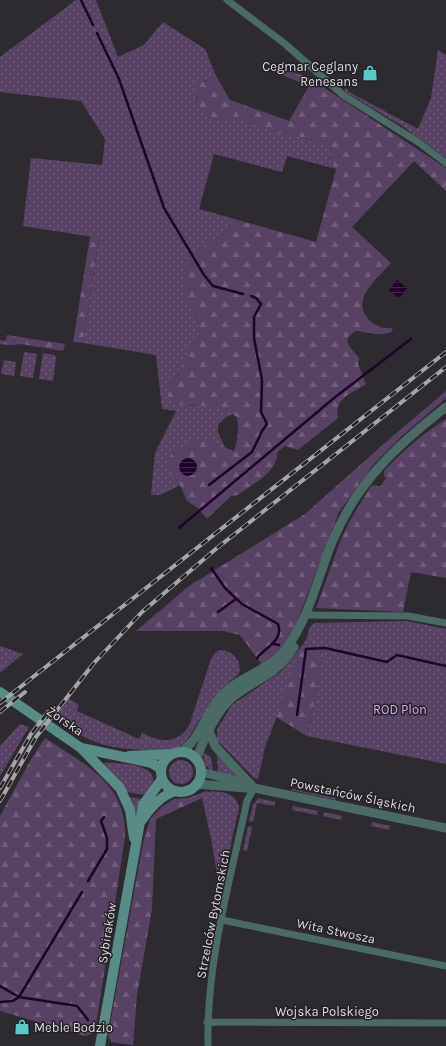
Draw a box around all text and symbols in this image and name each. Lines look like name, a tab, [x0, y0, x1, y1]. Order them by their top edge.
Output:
place label: Cegmar Ceglany Renesans	[262, 59, 358, 89]
shop icon: Cegmar Ceglany Renesans	[361, 64, 379, 82]
park label: ROD Plon	[373, 702, 427, 717]
street label: Żorska	[44, 703, 86, 739]
street label: Powstańców Śląskich	[289, 773, 417, 816]
street label: Strzelców Bytomskich	[193, 848, 233, 980]
street label: Sybiraków	[95, 901, 119, 964]
street label: Wita Stwosza	[295, 915, 377, 947]
street label: Wojska Polskiego	[275, 1004, 379, 1019]
shop icon: Meble Bodzio	[13, 1018, 31, 1036]
place label: Meble Bodzio	[34, 1020, 113, 1035]

